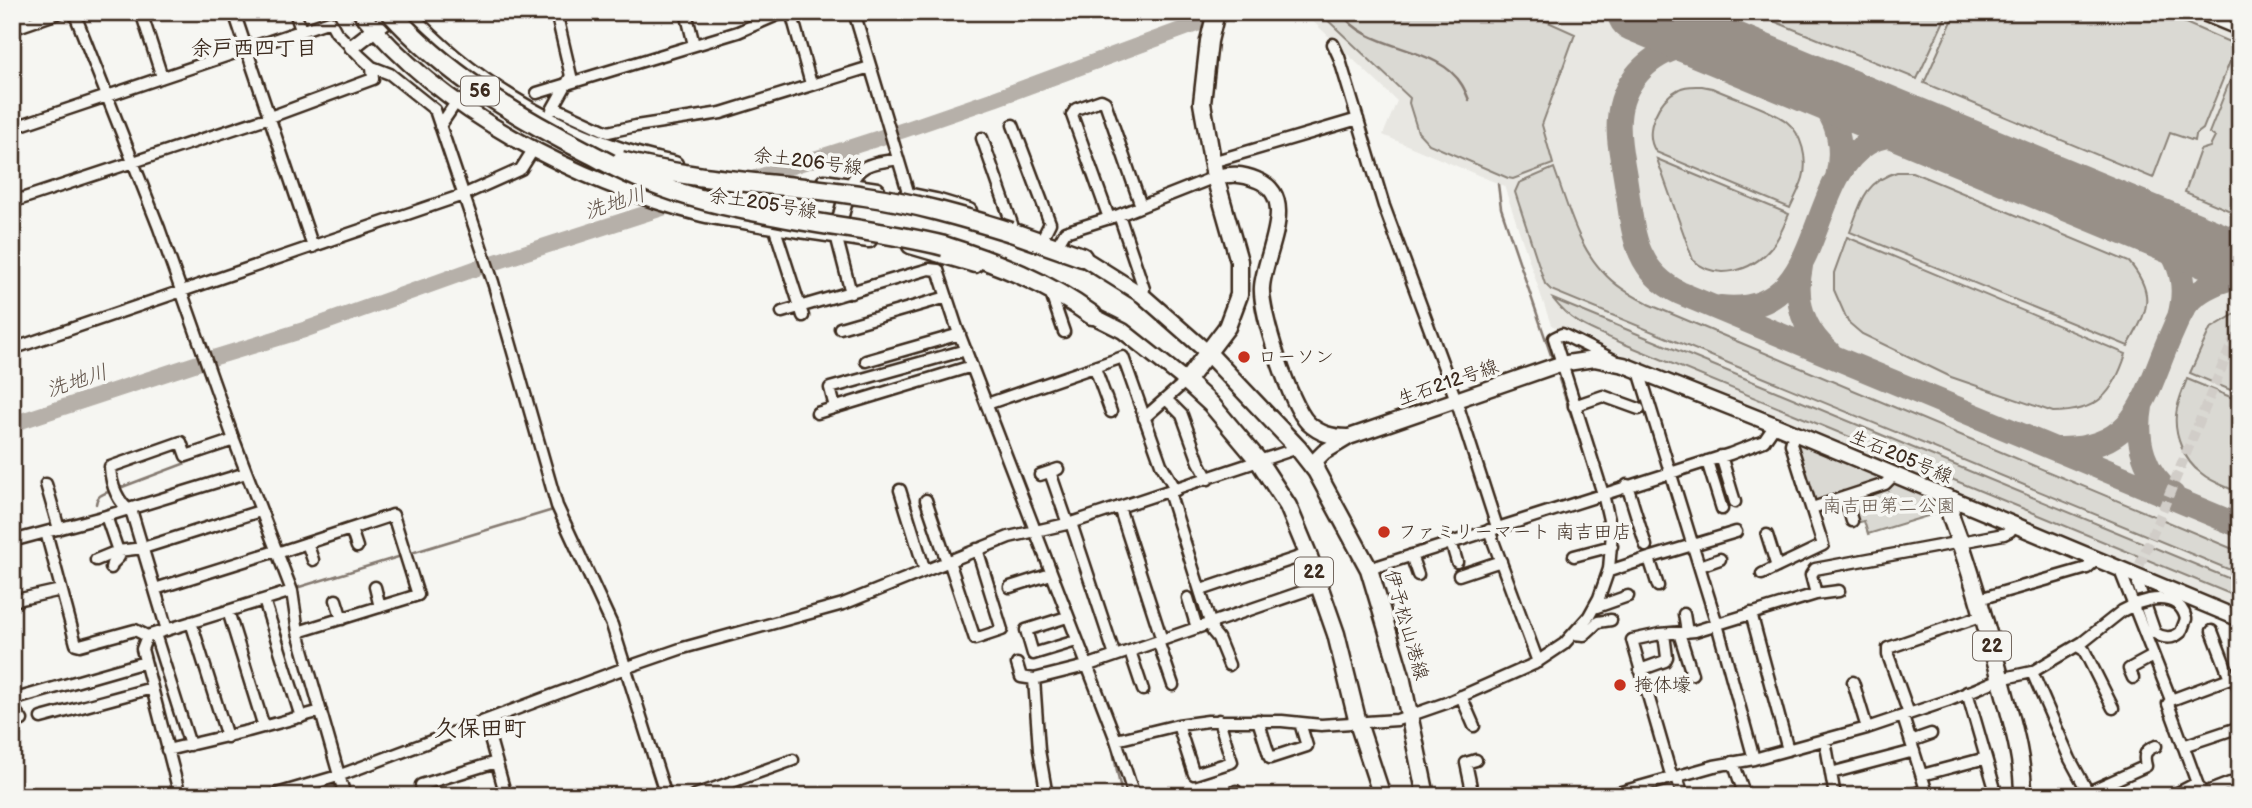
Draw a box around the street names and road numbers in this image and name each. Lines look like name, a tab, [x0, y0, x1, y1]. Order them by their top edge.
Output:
road number: 56	[461, 76, 499, 106]
street label: 余土206号線	[752, 144, 864, 180]
street label: 余土205号線	[707, 184, 819, 224]
street label: 生石212号線	[1394, 355, 1502, 411]
street label: 生石205号線	[1846, 425, 1956, 489]
road number: 22	[1295, 558, 1333, 586]
street label: 伊予松山港線	[1379, 567, 1433, 683]
road number: 22	[1973, 632, 2011, 660]

